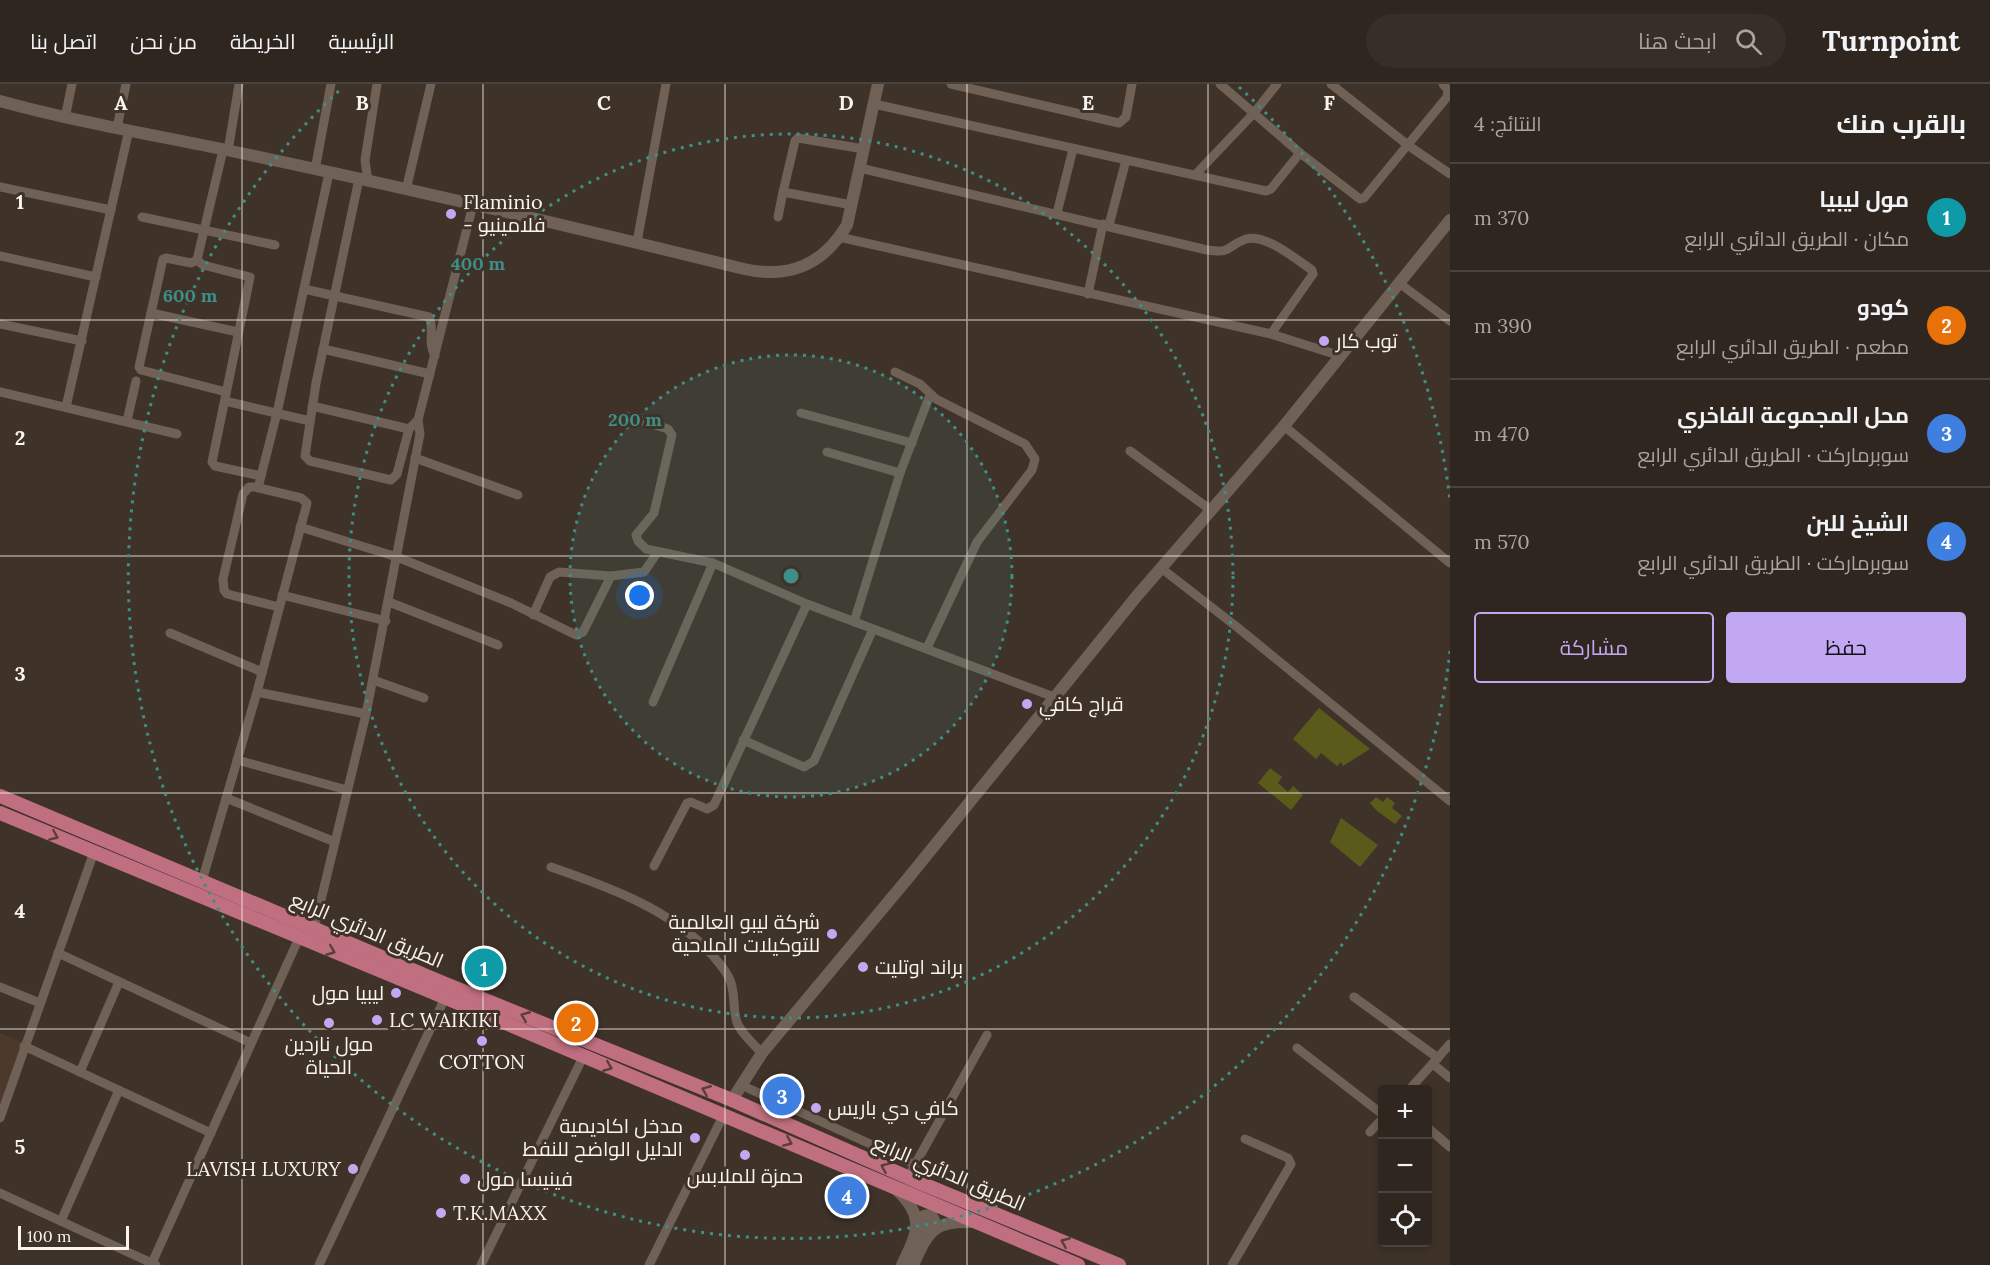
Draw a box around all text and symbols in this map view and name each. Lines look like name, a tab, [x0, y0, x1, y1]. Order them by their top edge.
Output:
search box	[1366, 14, 1786, 68]
text: Turnpoint	[1822, 23, 1960, 59]
icon: search	[1732, 25, 1765, 58]
text: ابحث هنا	[1638, 27, 1717, 55]
text: اتصل بنا	[30, 28, 97, 55]
text: من نحن	[130, 28, 197, 55]
text: الخريطة	[230, 28, 296, 55]
text: الرئيسية	[329, 28, 394, 55]
text: A	[114, 90, 128, 115]
text: B	[355, 90, 369, 115]
text: C	[597, 90, 611, 115]
text: D	[838, 90, 854, 115]
text: E	[1082, 90, 1094, 115]
text: F	[1323, 90, 1335, 115]
text: بالقرب منك	[1837, 107, 1966, 140]
text: النتائج: 4	[1474, 111, 1542, 136]
text: مول ليبيا	[1819, 185, 1909, 213]
text: 1	[16, 189, 24, 214]
place label: Flaminio - فلامينيو	[463, 189, 546, 237]
text: 370 m	[1474, 205, 1529, 230]
text: 1	[1942, 205, 1951, 230]
marker: Flaminio - فلامينيو	[444, 207, 458, 221]
text: مكان · الطريق الدائري الرابع	[1685, 226, 1909, 251]
text: 400 m	[451, 252, 505, 275]
text: 600 m	[163, 284, 218, 307]
text: كودو	[1857, 293, 1909, 321]
text: 390 m	[1474, 313, 1532, 338]
text: 2	[1941, 313, 1952, 338]
place label: توب كار	[1335, 328, 1398, 353]
marker: توب كار	[1317, 334, 1331, 348]
text: مطعم · الطريق الدائري الرابع	[1676, 334, 1909, 359]
text: محل المجموعة الفاخري	[1677, 401, 1909, 429]
text: 200 m	[608, 408, 662, 431]
text: 470 m	[1474, 421, 1530, 446]
text: 3	[1941, 421, 1952, 446]
text: 2	[15, 425, 25, 450]
text: سوبرماركت · الطريق الدائري الرابع	[1638, 442, 1909, 467]
text: الشيخ للبن	[1806, 509, 1909, 537]
text: 570 m	[1474, 529, 1530, 554]
text: 4	[1941, 529, 1952, 554]
text: سوبرماركت · الطريق الدائري الرابع	[1638, 550, 1909, 575]
centre of rings	[781, 566, 801, 586]
your location	[625, 581, 654, 610]
button: مشاركة	[1474, 612, 1714, 683]
button: حفظ	[1726, 612, 1966, 683]
text: 3	[14, 661, 26, 686]
place label: قراج كافي	[1039, 691, 1124, 720]
marker: قراج كافي	[1020, 697, 1034, 711]
one-way arrow	[48, 829, 59, 841]
street label: الطريق الدائري الرابع	[285, 886, 447, 977]
text: 4	[15, 898, 26, 923]
place label: شركة ليبو العالمية للتوكيلات الملاحية	[668, 909, 820, 957]
marker: شركة ليبو العالمية للتوكيلات الملاحية	[825, 927, 839, 941]
one-way arrow	[325, 944, 336, 956]
pin: 1	[464, 946, 504, 990]
place label: براند اوتليت	[875, 954, 963, 979]
marker: براند اوتليت	[856, 960, 870, 974]
place label: ليبيا مول	[312, 980, 384, 1006]
marker: ليبيا مول	[389, 986, 403, 1000]
pin: 2	[556, 1000, 596, 1046]
place label: LC WAIKIKI	[389, 1007, 498, 1032]
one-way arrow	[520, 1011, 531, 1024]
marker: LC WAIKIKI	[370, 1013, 384, 1027]
marker: مول ناردين الحياة	[322, 1016, 336, 1030]
place label: مول ناردين الحياة	[285, 1031, 373, 1079]
marker: COTTON	[475, 1034, 489, 1048]
place label: COTTON	[439, 1049, 525, 1074]
one-way arrow	[601, 1060, 612, 1072]
pin: 3	[762, 1074, 802, 1118]
one-way arrow	[701, 1085, 712, 1097]
map controls	[1378, 1085, 1432, 1247]
button: +	[1378, 1085, 1432, 1139]
place label: كافي دي باريس	[828, 1095, 959, 1124]
marker: كافي دي باريس	[809, 1101, 823, 1115]
place label: مدخل اكاديمية الدليل الواضح للنفط	[523, 1113, 683, 1163]
street label: الطريق الدائري الرابع	[867, 1129, 1029, 1220]
marker: مدخل اكاديمية الدليل الواضح للنفط	[688, 1131, 702, 1145]
text: 5	[15, 1134, 26, 1159]
one-way arrow	[781, 1135, 792, 1147]
button: −	[1378, 1139, 1432, 1193]
marker: حمزة للملابس	[738, 1148, 752, 1162]
place label: LAVISH LUXURY	[186, 1156, 341, 1181]
marker: LAVISH LUXURY	[346, 1162, 360, 1176]
one-way arrow	[880, 1162, 891, 1174]
place label: حمزة للملابس	[687, 1163, 803, 1189]
place label: فينيسا مول	[477, 1166, 573, 1192]
marker: فينيسا مول	[458, 1172, 472, 1186]
pin: 4	[828, 1174, 866, 1218]
button: locate	[1378, 1193, 1432, 1247]
place label: T.K.MAXX	[453, 1200, 548, 1225]
marker: T.K.MAXX	[434, 1206, 448, 1220]
scale bar	[18, 1223, 129, 1250]
text: 100 m	[27, 1226, 71, 1246]
one-way arrow	[1060, 1238, 1071, 1250]

